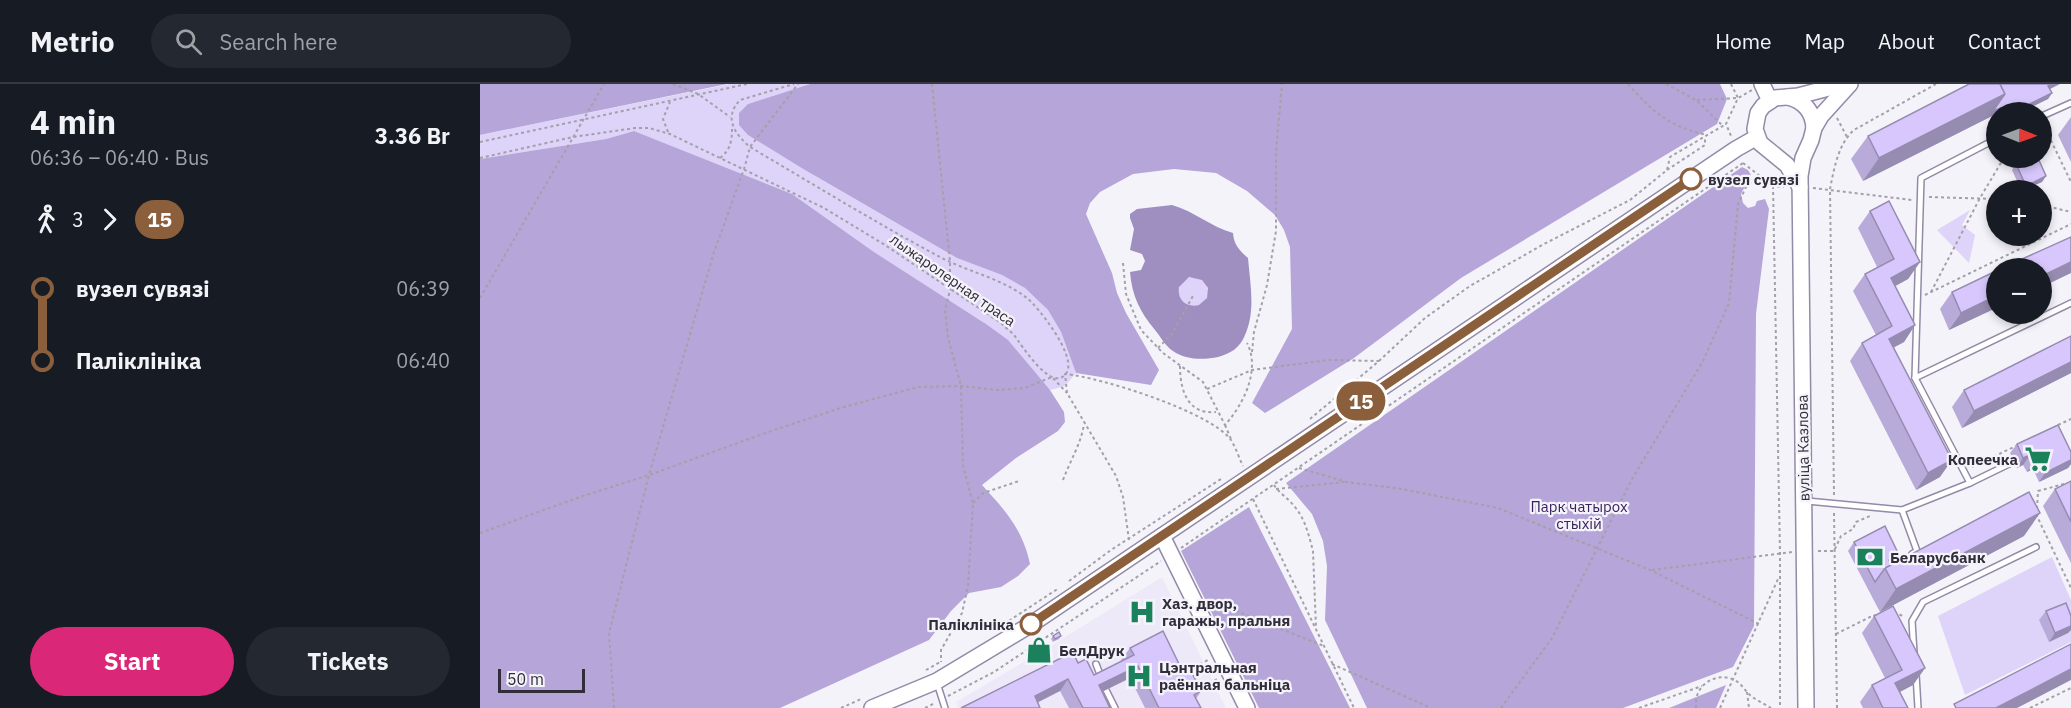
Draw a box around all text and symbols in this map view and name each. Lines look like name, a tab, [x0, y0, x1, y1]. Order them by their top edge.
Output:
search box	[151, 14, 571, 68]
text: Metrio	[30, 23, 115, 60]
icon: search	[172, 25, 205, 58]
text: Search here	[220, 27, 337, 56]
text: Home	[1715, 27, 1772, 55]
text: Map	[1805, 27, 1845, 55]
text: About	[1878, 27, 1935, 55]
text: Contact	[1968, 27, 2041, 55]
text: 4 min	[30, 100, 116, 143]
north arrow	[1986, 102, 2052, 168]
map controls	[1986, 102, 2052, 324]
text: 3.36 Br	[375, 121, 450, 150]
text: 06:36 – 06:40 · Bus	[30, 144, 209, 171]
marker: вузел сувязі	[1680, 168, 1702, 190]
place label: вузел сувязі	[1708, 170, 1799, 189]
button: +	[1986, 180, 2052, 246]
icon: walk	[30, 203, 63, 236]
icon: forward	[93, 203, 126, 236]
text: 15	[147, 205, 172, 233]
text: 3	[72, 206, 84, 233]
street label: лыжаролерная траса	[887, 230, 1019, 330]
button: −	[1986, 258, 2052, 324]
text: вузел сувязі	[76, 274, 210, 303]
text: 06:39	[396, 275, 450, 302]
text: Паліклініка	[76, 346, 202, 375]
text: 06:40	[396, 347, 450, 374]
line badge: 15	[1334, 382, 1388, 420]
text: 15	[1348, 387, 1374, 415]
street label: вуліца Казлова	[1793, 394, 1813, 502]
supermarket icon: Копеечка	[2023, 444, 2053, 474]
place label: Копеечка	[1948, 450, 2018, 469]
park label: Парк чатырох стыхій	[1530, 497, 1628, 533]
bank icon: Беларусбанк	[1855, 542, 1885, 572]
place label: Беларусбанк	[1890, 548, 1986, 567]
place label: Хаз. двор, гаражы, пральня	[1162, 594, 1290, 630]
hospital icon: Хаз. двор, гаражы, пральня	[1127, 597, 1157, 627]
marker: Паліклініка	[1020, 613, 1042, 635]
place label: Паліклініка	[928, 615, 1014, 634]
button: Start	[30, 627, 234, 696]
button: Tickets	[246, 627, 450, 696]
shop icon: БелДрук	[1024, 635, 1054, 665]
place label: БелДрук	[1059, 641, 1125, 660]
place label: Цэнтральная раённая бальніца	[1159, 658, 1291, 694]
hospital icon: Цэнтральная раённая бальніца	[1124, 661, 1154, 691]
scale bar	[498, 666, 585, 694]
text: 50 m	[507, 669, 544, 689]

